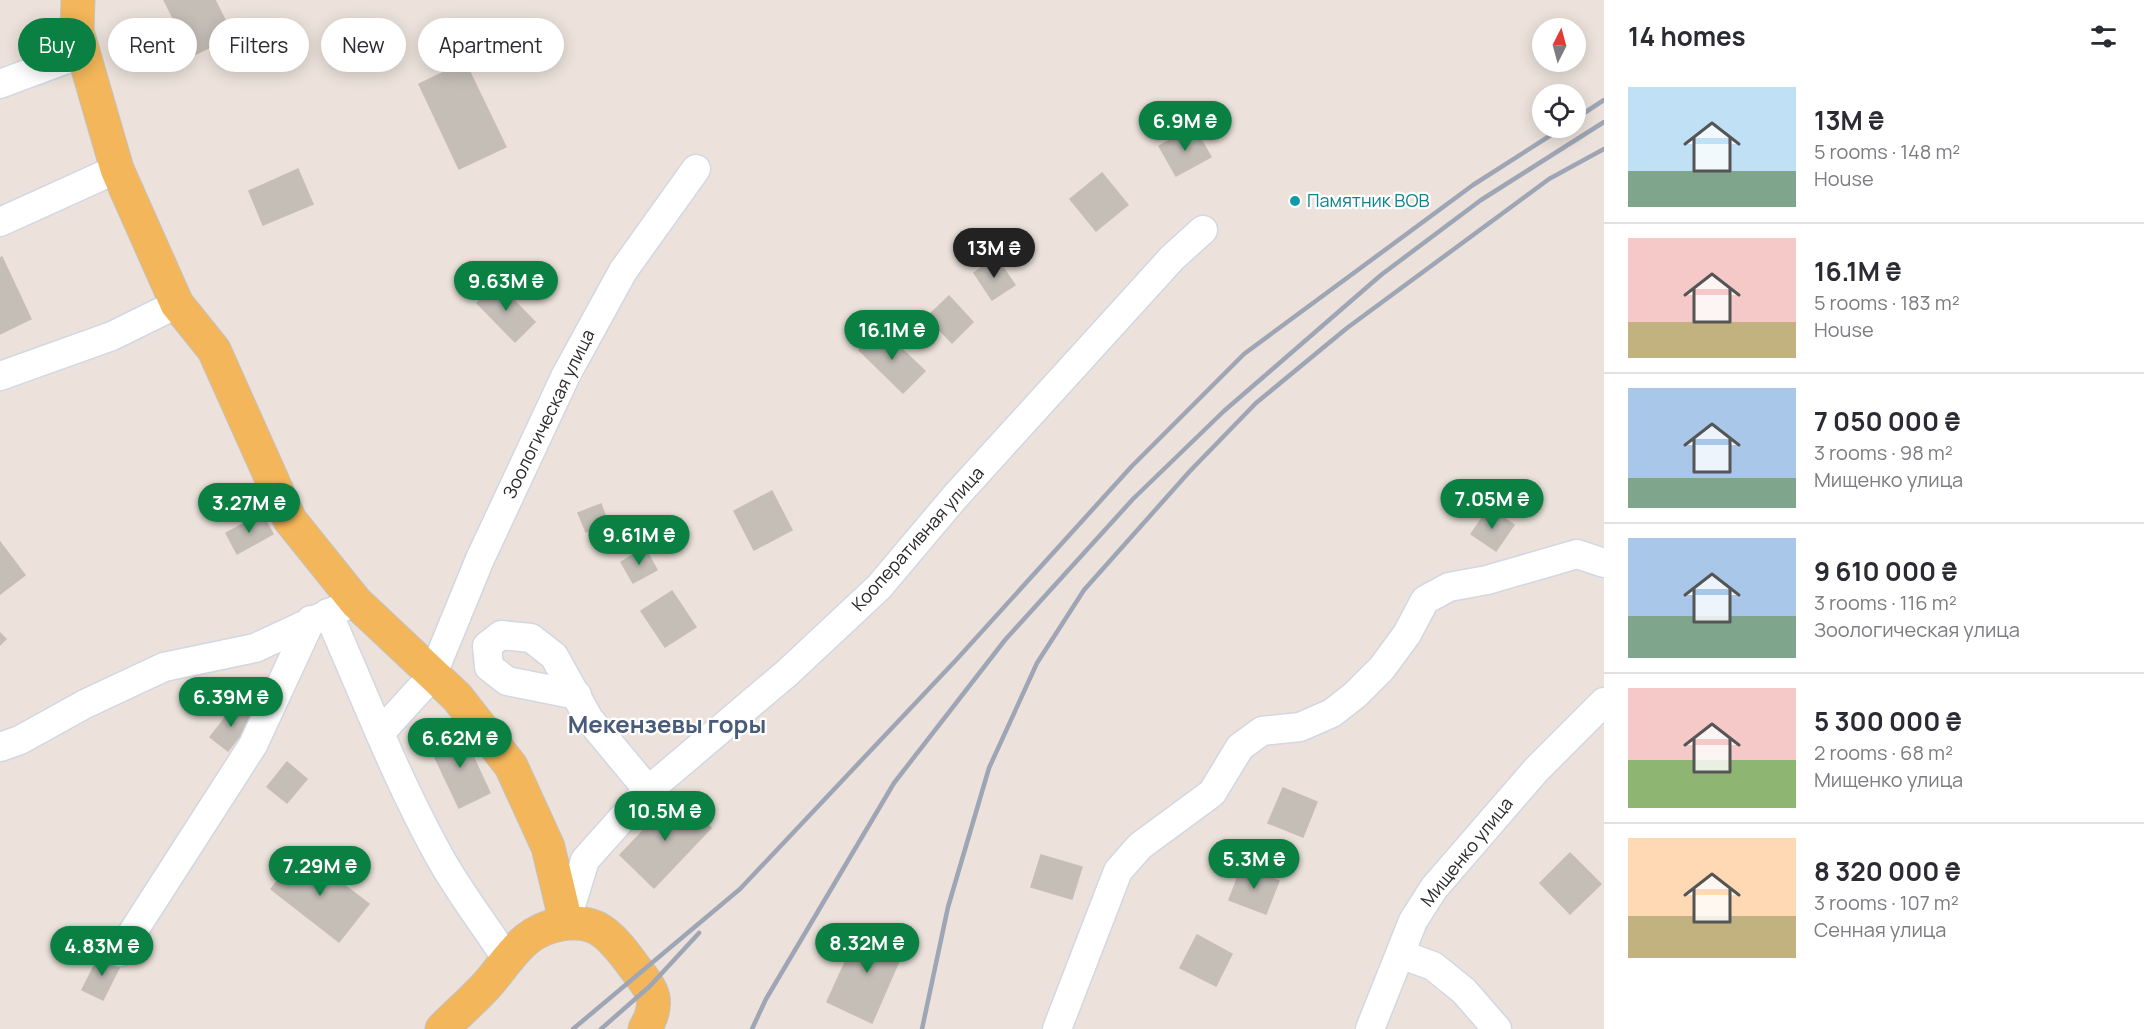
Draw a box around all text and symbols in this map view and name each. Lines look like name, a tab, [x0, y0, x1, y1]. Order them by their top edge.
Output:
chip: Buy	[18, 18, 96, 72]
chip: Rent	[108, 18, 197, 72]
chip: Filters	[209, 18, 309, 72]
chip: New	[321, 18, 406, 72]
chip: Apartment	[418, 18, 564, 72]
north arrow	[1532, 18, 1586, 72]
map controls	[1532, 18, 1586, 138]
text: 14 homes	[1628, 18, 1746, 54]
icon: filters	[2087, 20, 2120, 53]
button: locate	[1532, 84, 1586, 138]
pin: 6.9M ₴	[1136, 101, 1234, 152]
text: 13M ₴	[1814, 102, 1884, 138]
text: 6.9M ₴	[1153, 107, 1217, 134]
icon: home	[1676, 111, 1748, 183]
text: 5 rooms · 148 m²	[1814, 138, 1960, 165]
text: House	[1814, 165, 1874, 192]
place label: Памятник ВОВ	[1307, 188, 1429, 212]
marker: Памятник ВОВ	[1288, 194, 1302, 208]
pin: 13M ₴	[952, 228, 1036, 279]
text: 13M ₴	[967, 234, 1021, 261]
text: 16.1M ₴	[1814, 253, 1901, 289]
pin: 9.63M ₴	[451, 261, 561, 312]
icon: home	[1676, 262, 1748, 334]
text: 9.63M ₴	[468, 267, 544, 294]
text: 5 rooms · 183 m²	[1814, 289, 1960, 316]
pin: 16.1M ₴	[837, 310, 947, 361]
text: 16.1M ₴	[858, 316, 926, 343]
text: House	[1814, 316, 1874, 343]
street label: Зоологическая улица	[497, 325, 599, 502]
text: 7 050 000 ₴	[1814, 403, 1961, 439]
icon: home	[1676, 412, 1748, 484]
text: 3 rooms · 98 m²	[1814, 439, 1953, 466]
street label: Кооперативная улица	[846, 461, 989, 616]
text: Мищенко улица	[1814, 466, 1963, 493]
pin: 7.05M ₴	[1437, 479, 1547, 530]
pin: 3.27M ₴	[194, 483, 304, 534]
text: 7.05M ₴	[1455, 485, 1529, 512]
text: 3.27M ₴	[212, 489, 286, 516]
pin: 9.61M ₴	[584, 515, 694, 566]
text: 9.61M ₴	[603, 521, 675, 548]
text: 9 610 000 ₴	[1814, 553, 1958, 589]
icon: home	[1676, 562, 1748, 634]
text: 3 rooms · 116 m²	[1814, 589, 1957, 616]
text: Зоологическая улица	[1814, 616, 2020, 643]
pin: 6.39M ₴	[176, 677, 286, 728]
text: 6.39M ₴	[193, 683, 269, 710]
text: 5 300 000 ₴	[1814, 703, 1962, 739]
district label: Мекензевы горы	[568, 707, 766, 740]
icon: home	[1676, 712, 1748, 784]
pin: 6.62M ₴	[405, 718, 515, 769]
text: 6.62M ₴	[422, 724, 498, 751]
text: 2 rooms · 68 m²	[1814, 739, 1953, 766]
text: Мищенко улица	[1814, 766, 1963, 793]
pin: 10.5M ₴	[610, 791, 720, 842]
street label: Мищенко улица	[1415, 792, 1518, 911]
text: 10.5M ₴	[628, 797, 702, 824]
pin: 5.3M ₴	[1205, 839, 1303, 890]
text: 5.3M ₴	[1222, 845, 1286, 872]
pin: 7.29M ₴	[265, 846, 375, 897]
text: 7.29M ₴	[283, 852, 357, 879]
text: 8 320 000 ₴	[1814, 853, 1961, 889]
icon: home	[1676, 862, 1748, 934]
text: 3 rooms · 107 m²	[1814, 889, 1959, 916]
text: Сенная улица	[1814, 916, 1946, 943]
pin: 8.32M ₴	[812, 923, 922, 974]
pin: 4.83M ₴	[47, 926, 157, 977]
text: 8.32M ₴	[829, 929, 905, 956]
text: 4.83M ₴	[64, 932, 140, 959]

